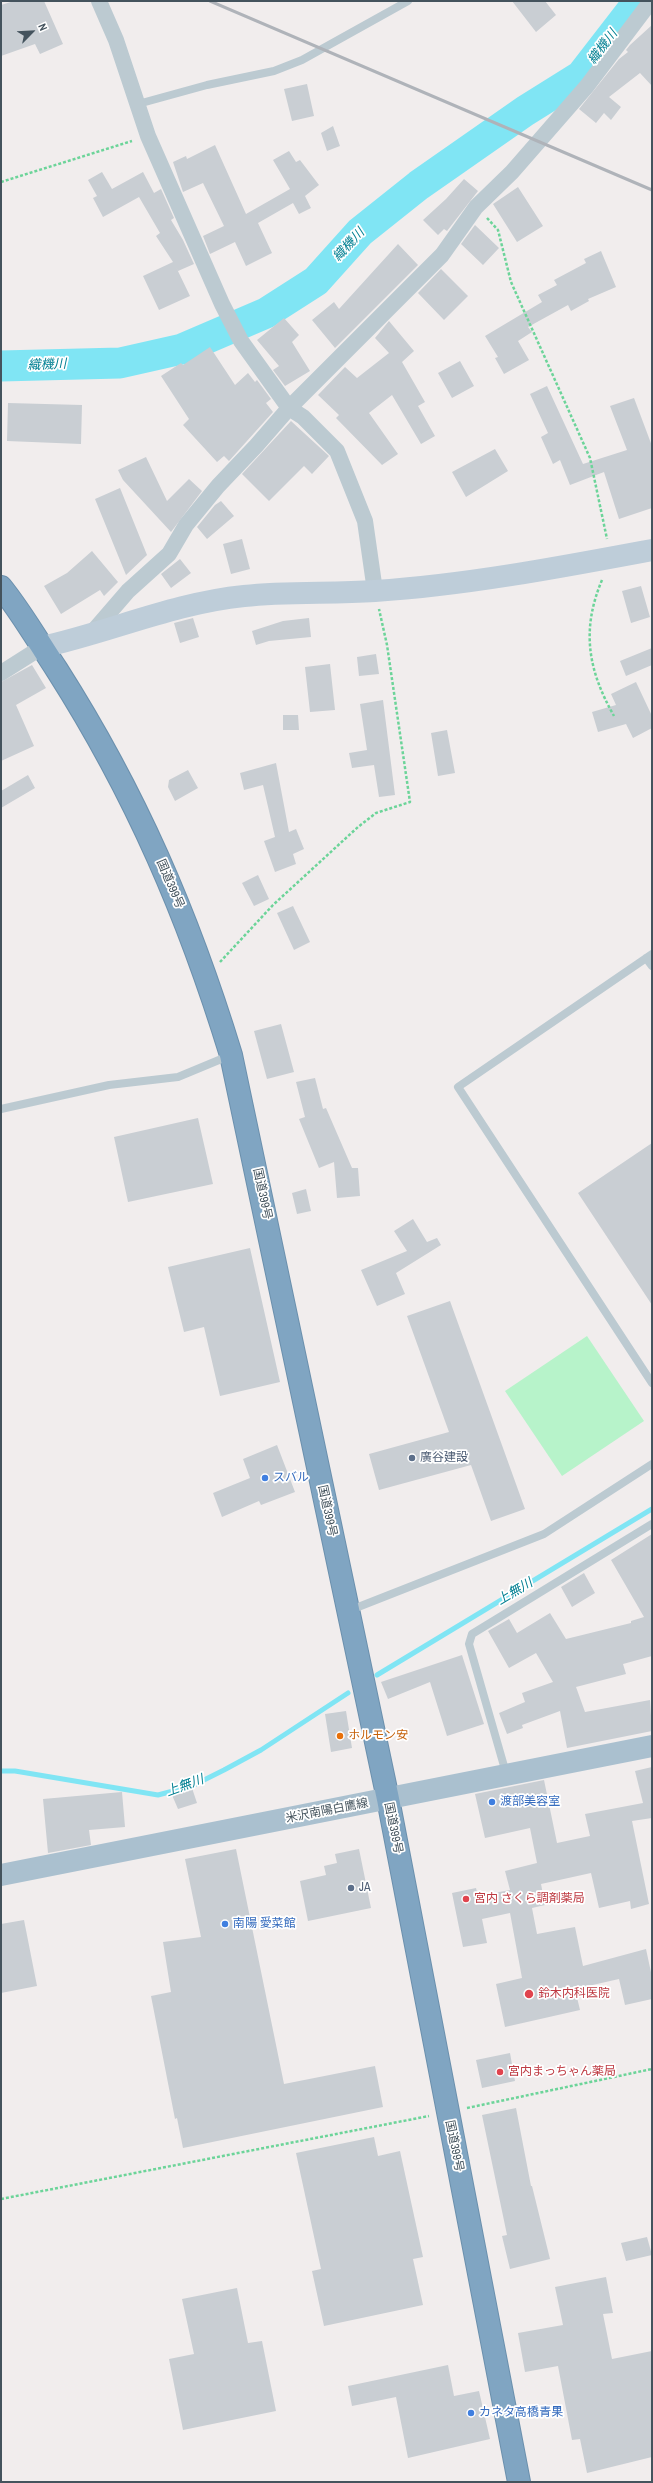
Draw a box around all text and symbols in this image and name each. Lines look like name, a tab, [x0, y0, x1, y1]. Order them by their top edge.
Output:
north arrow	[12, 12, 52, 52]
text: N	[35, 21, 51, 33]
water label: 織機川	[585, 27, 621, 67]
water label: 織機川	[330, 225, 368, 265]
water label: 織機川	[27, 357, 67, 373]
street label: 国道399号	[153, 857, 187, 911]
street label: 国道399号	[250, 1167, 274, 1221]
place label: 廣谷建設	[420, 1451, 468, 1465]
marker: 廣谷建設	[407, 1453, 417, 1463]
place label: スバル	[273, 1471, 309, 1485]
marker: スバル	[260, 1473, 270, 1483]
street label: 国道399号	[315, 1484, 339, 1538]
water label: 上無川	[494, 1575, 536, 1609]
place label: ホルモン安	[348, 1729, 408, 1743]
marker: ホルモン安	[335, 1731, 345, 1741]
water label: 上無川	[164, 1772, 206, 1800]
place label: 渡部美容室	[500, 1795, 560, 1809]
street label: 米沢南陽白鷹線	[284, 1796, 370, 1826]
marker: 渡部美容室	[487, 1797, 497, 1807]
street label: 国道399号	[381, 1801, 405, 1855]
place label: JA	[359, 1881, 370, 1895]
marker: JA	[346, 1883, 356, 1893]
place label: 宮内 さくら調剤薬局	[474, 1892, 585, 1906]
marker: 宮内 さくら調剤薬局	[461, 1894, 471, 1904]
place label: 南陽 愛菜館	[233, 1917, 296, 1931]
marker: 南陽 愛菜館	[220, 1919, 230, 1929]
place label: 鈴木内科医院	[538, 1987, 610, 2001]
marker: 鈴木内科医院	[523, 1988, 535, 2000]
place label: 宮内まっちゃん薬局	[508, 2065, 616, 2079]
marker: 宮内まっちゃん薬局	[495, 2067, 505, 2077]
street label: 国道399号	[442, 2119, 466, 2173]
place label: カネタ高橋青果	[479, 2406, 563, 2420]
marker: カネタ高橋青果	[466, 2408, 476, 2418]

